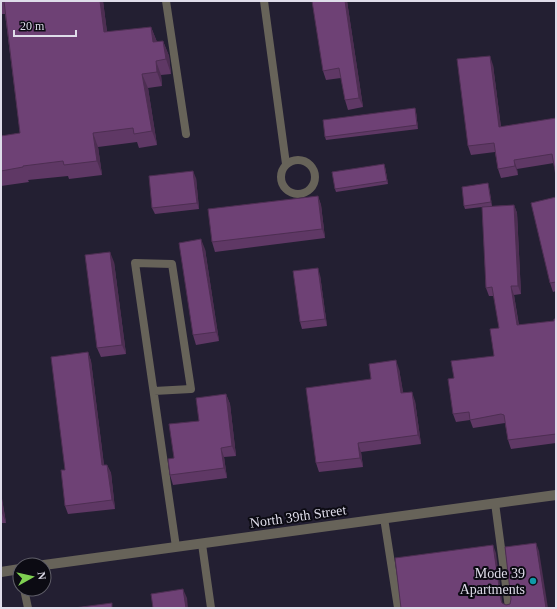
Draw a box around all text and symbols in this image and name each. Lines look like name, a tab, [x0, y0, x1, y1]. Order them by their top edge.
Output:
scale bar	[14, 12, 76, 38]
text: 20 m	[20, 19, 45, 33]
street label: North 39th Street	[249, 502, 347, 531]
north arrow	[12, 557, 52, 597]
place label: Mode 39 Apartments	[460, 566, 525, 597]
text: N	[35, 571, 48, 580]
marker: Mode 39 Apartments	[528, 576, 538, 586]

